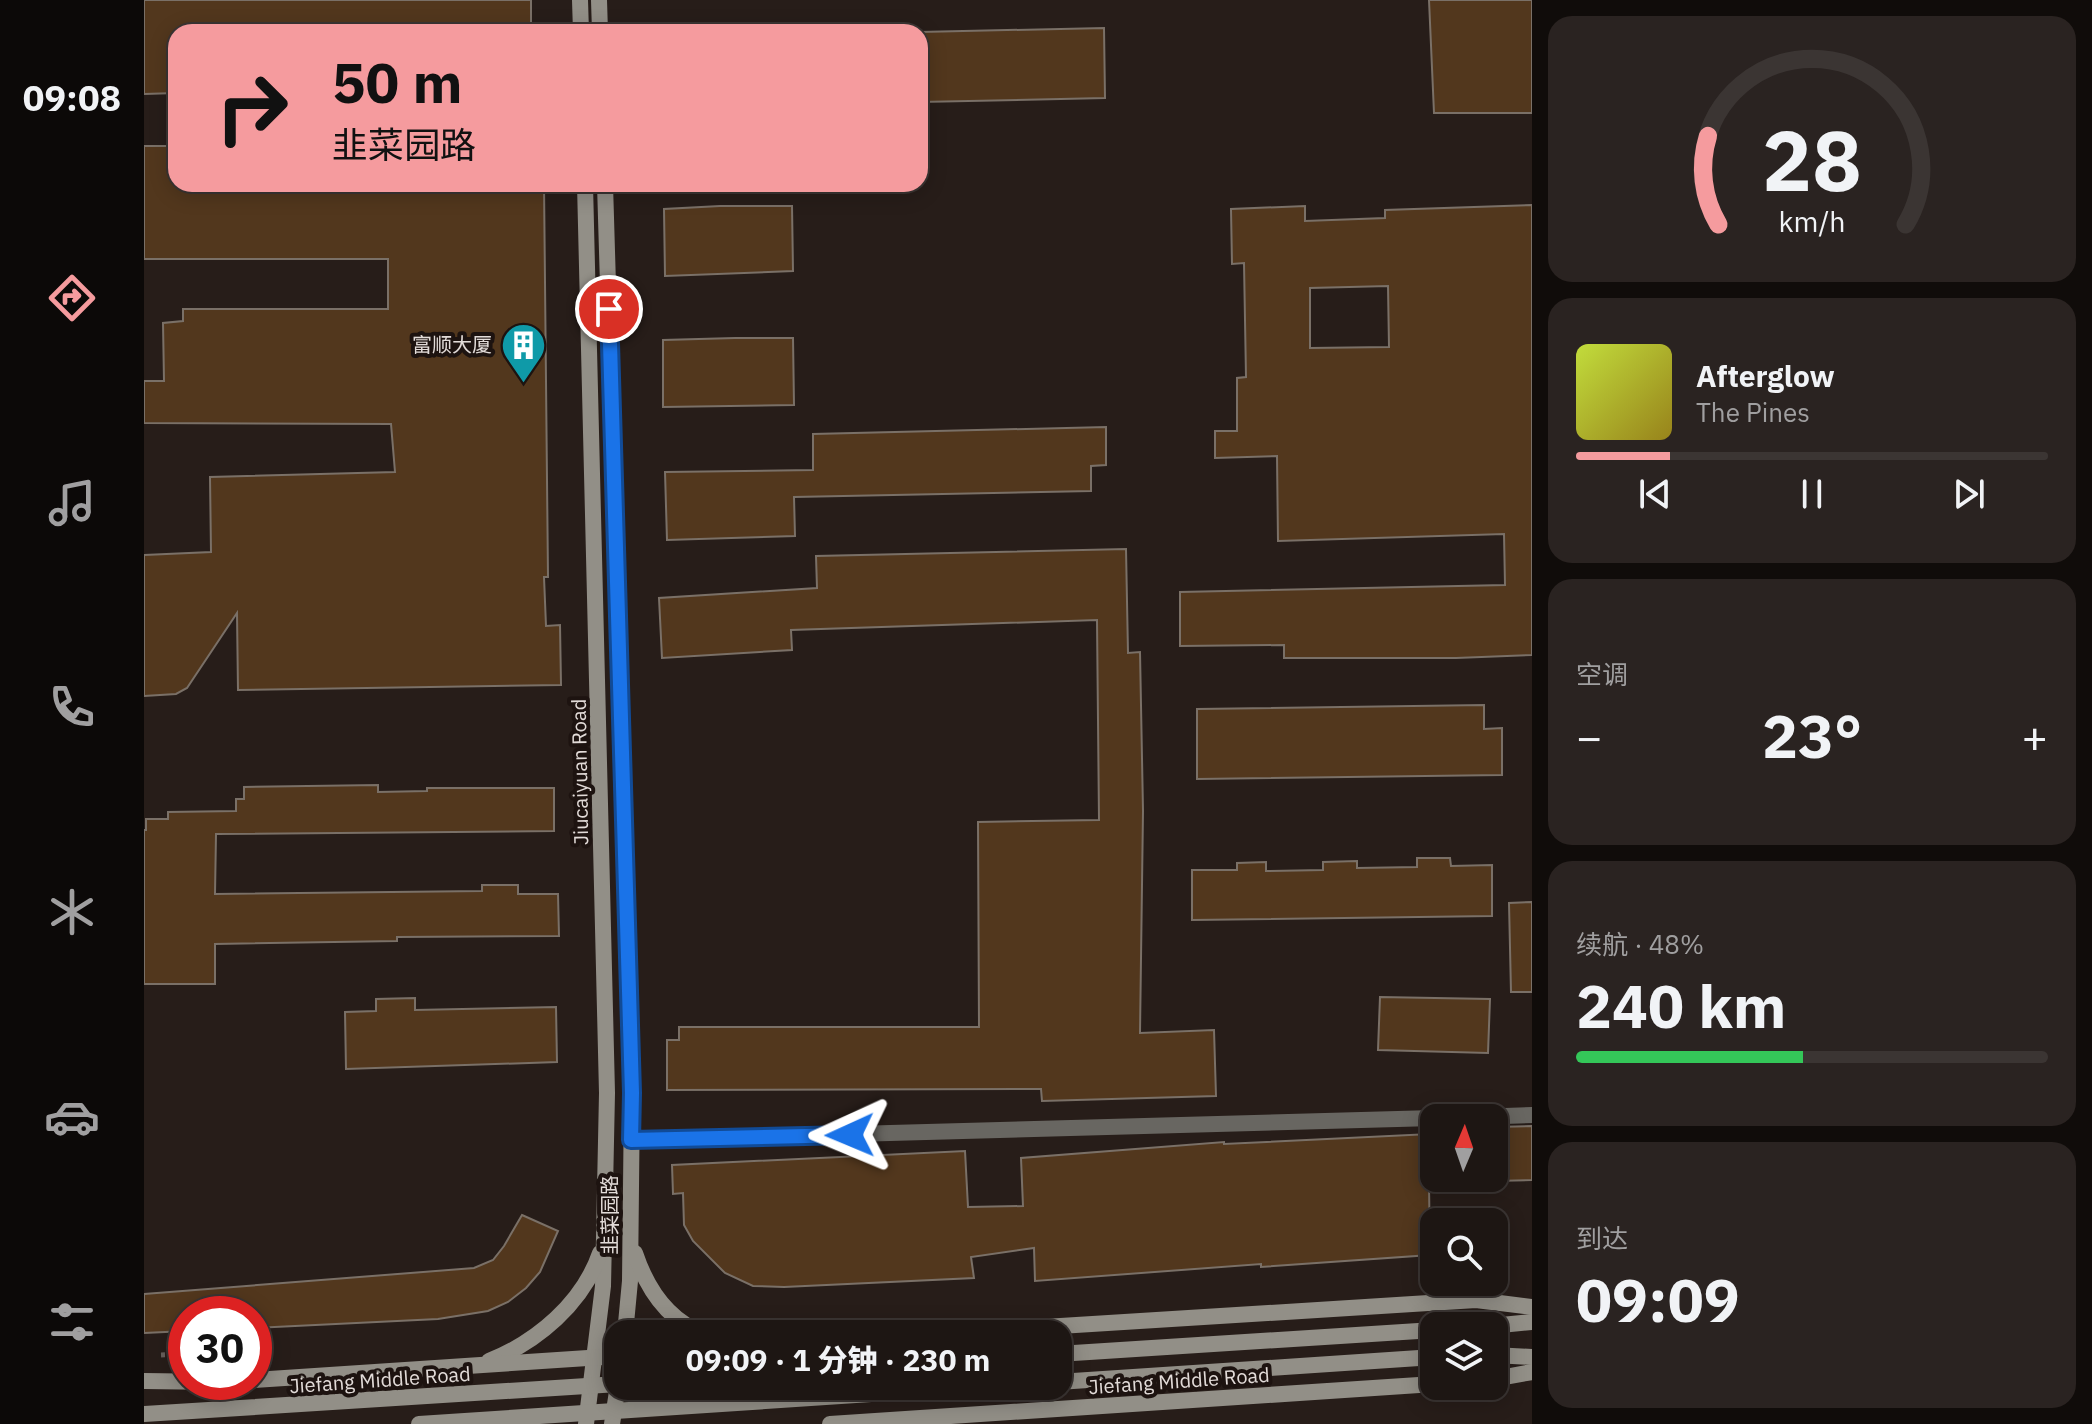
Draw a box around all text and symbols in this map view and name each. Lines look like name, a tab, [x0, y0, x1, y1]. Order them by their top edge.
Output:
text: 50 m	[332, 46, 462, 118]
icon: right	[200, 56, 304, 160]
text: 09:08	[23, 74, 121, 121]
text: 28	[1762, 105, 1862, 213]
text: 韭菜园路	[332, 121, 476, 168]
text: km/h	[1778, 203, 1846, 240]
icon: directions	[44, 270, 100, 326]
pin	[575, 275, 643, 343]
icon: arrive	[587, 287, 631, 331]
building icon: 富顺大厦	[499, 321, 547, 384]
place label: 富顺大厦	[412, 331, 492, 358]
text: Afterglow	[1696, 356, 1835, 395]
text: The Pines	[1696, 395, 1810, 429]
icon: previous	[1633, 472, 1677, 516]
icon: pause	[1790, 472, 1834, 516]
icon: next	[1947, 472, 1991, 516]
icon: music	[44, 475, 100, 531]
text: 空调	[1576, 657, 1628, 691]
icon: phone	[44, 679, 100, 735]
text: 23°	[1762, 696, 1862, 775]
street label: Jiucaiyuan Road	[565, 699, 594, 845]
text: −	[1576, 708, 1602, 765]
text: +	[2022, 708, 2048, 765]
icon: climate	[44, 884, 100, 940]
text: 续航 · 48%	[1576, 927, 1704, 961]
text: 240 km	[1576, 966, 1786, 1045]
icon: car	[44, 1089, 100, 1145]
position arrow	[808, 1093, 892, 1177]
north arrow	[1420, 1104, 1508, 1192]
map controls	[1420, 1104, 1508, 1400]
street label: 韭菜园路	[596, 1175, 623, 1255]
button: search	[1420, 1208, 1508, 1296]
text: 到达	[1576, 1221, 1628, 1255]
text: 09:09	[1576, 1260, 1740, 1339]
icon: filters	[44, 1294, 100, 1350]
speed limit sign: 30	[168, 1296, 272, 1400]
button: layers	[1420, 1312, 1508, 1400]
text: 09:09 · 1 分钟 · 230 m	[686, 1340, 990, 1379]
street label: Jiefang Middle Road	[288, 1360, 471, 1399]
street label: Jiefang Middle Road	[1087, 1361, 1270, 1400]

